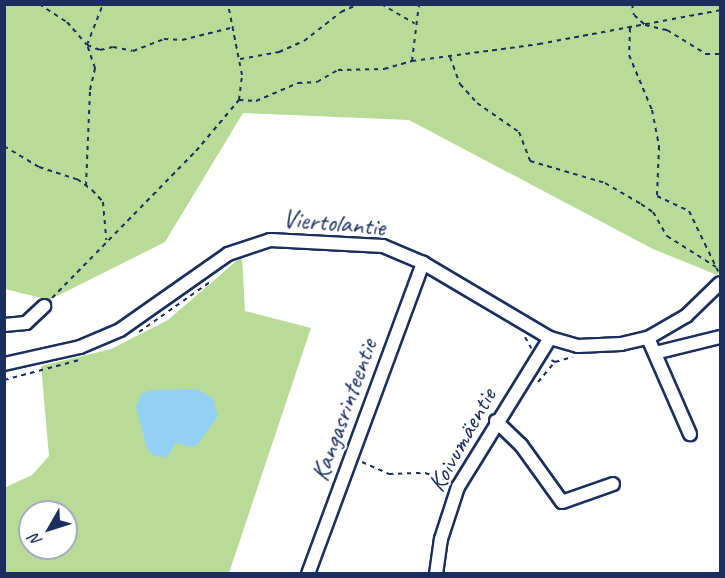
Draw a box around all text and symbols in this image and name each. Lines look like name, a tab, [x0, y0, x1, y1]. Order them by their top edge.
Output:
street label: Viertolantie	[282, 203, 386, 243]
street label: Kangasrinteentie	[304, 335, 384, 485]
street label: Koivumäentie	[421, 383, 503, 497]
north arrow	[18, 500, 78, 560]
text: N	[25, 530, 46, 550]

